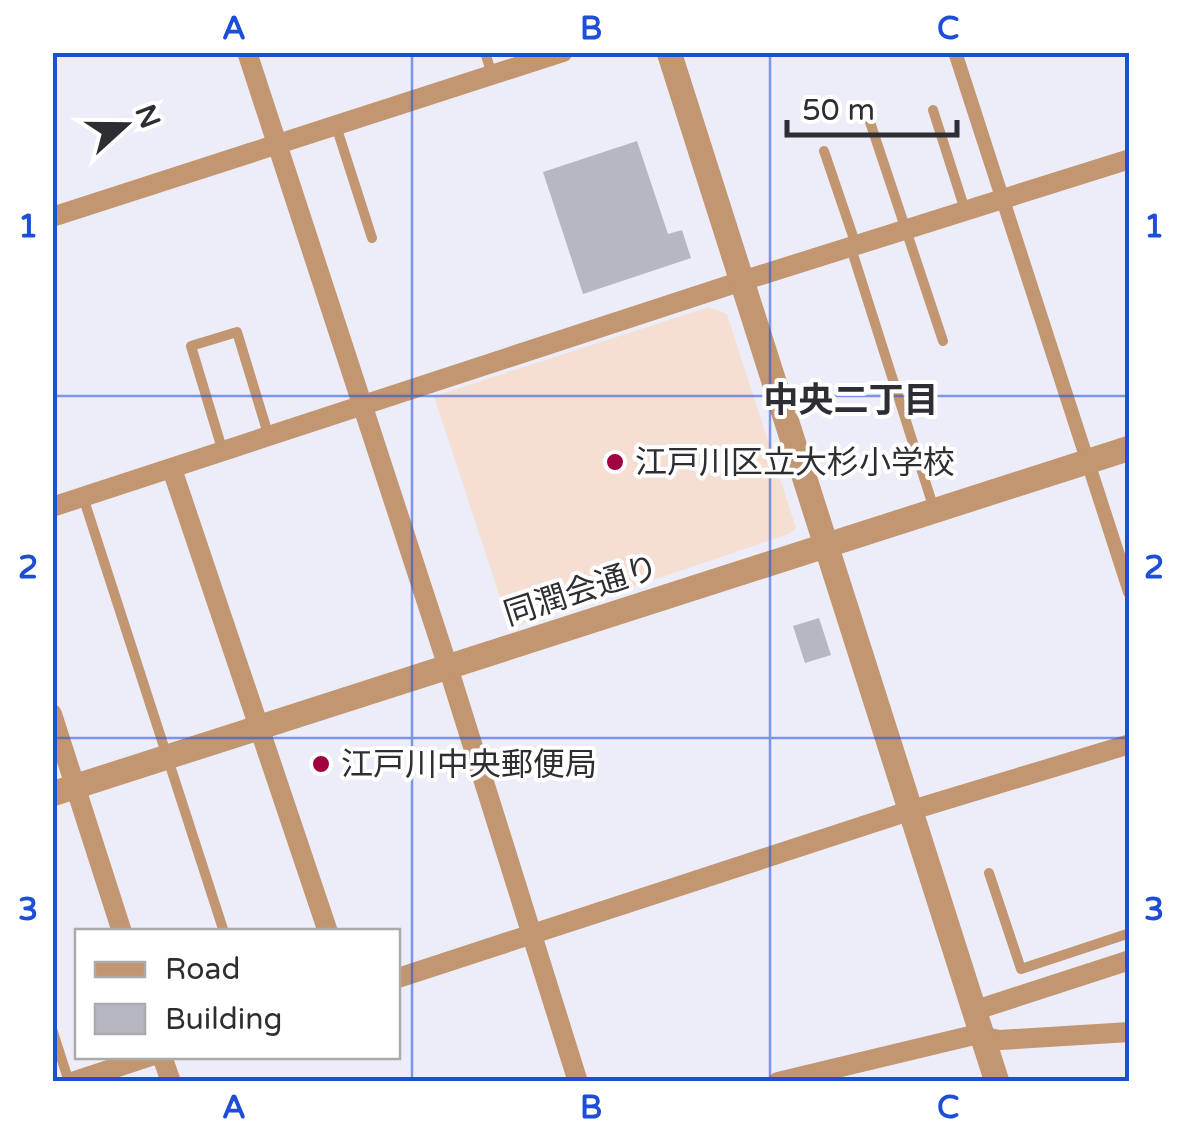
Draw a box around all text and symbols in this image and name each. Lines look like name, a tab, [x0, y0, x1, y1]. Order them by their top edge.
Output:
text: A	[222, 10, 246, 48]
text: B	[580, 10, 602, 48]
text: C	[937, 10, 959, 48]
north arrow	[75, 75, 175, 175]
scale bar	[787, 75, 957, 137]
text: 50 m	[802, 92, 875, 129]
text: N	[128, 100, 167, 133]
text: 1	[18, 208, 38, 246]
text: 1	[1144, 208, 1164, 246]
district label: 中央二丁目	[763, 380, 939, 422]
place label: 江戸川区立大杉小学校	[635, 444, 955, 482]
marker: 江戸川区立大杉小学校	[604, 451, 626, 473]
street label: 同潤会通り	[499, 548, 663, 634]
text: 2	[18, 549, 38, 587]
text: 2	[1144, 549, 1164, 587]
place label: 江戸川中央郵便局	[341, 746, 597, 784]
marker: 江戸川中央郵便局	[310, 753, 332, 775]
text: 3	[18, 891, 38, 929]
text: 3	[1144, 891, 1164, 929]
legend	[75, 929, 400, 1059]
text: Road	[165, 951, 240, 988]
text: Building	[165, 1001, 282, 1038]
text: A	[222, 1089, 246, 1127]
text: B	[580, 1089, 602, 1127]
text: C	[937, 1089, 959, 1127]

